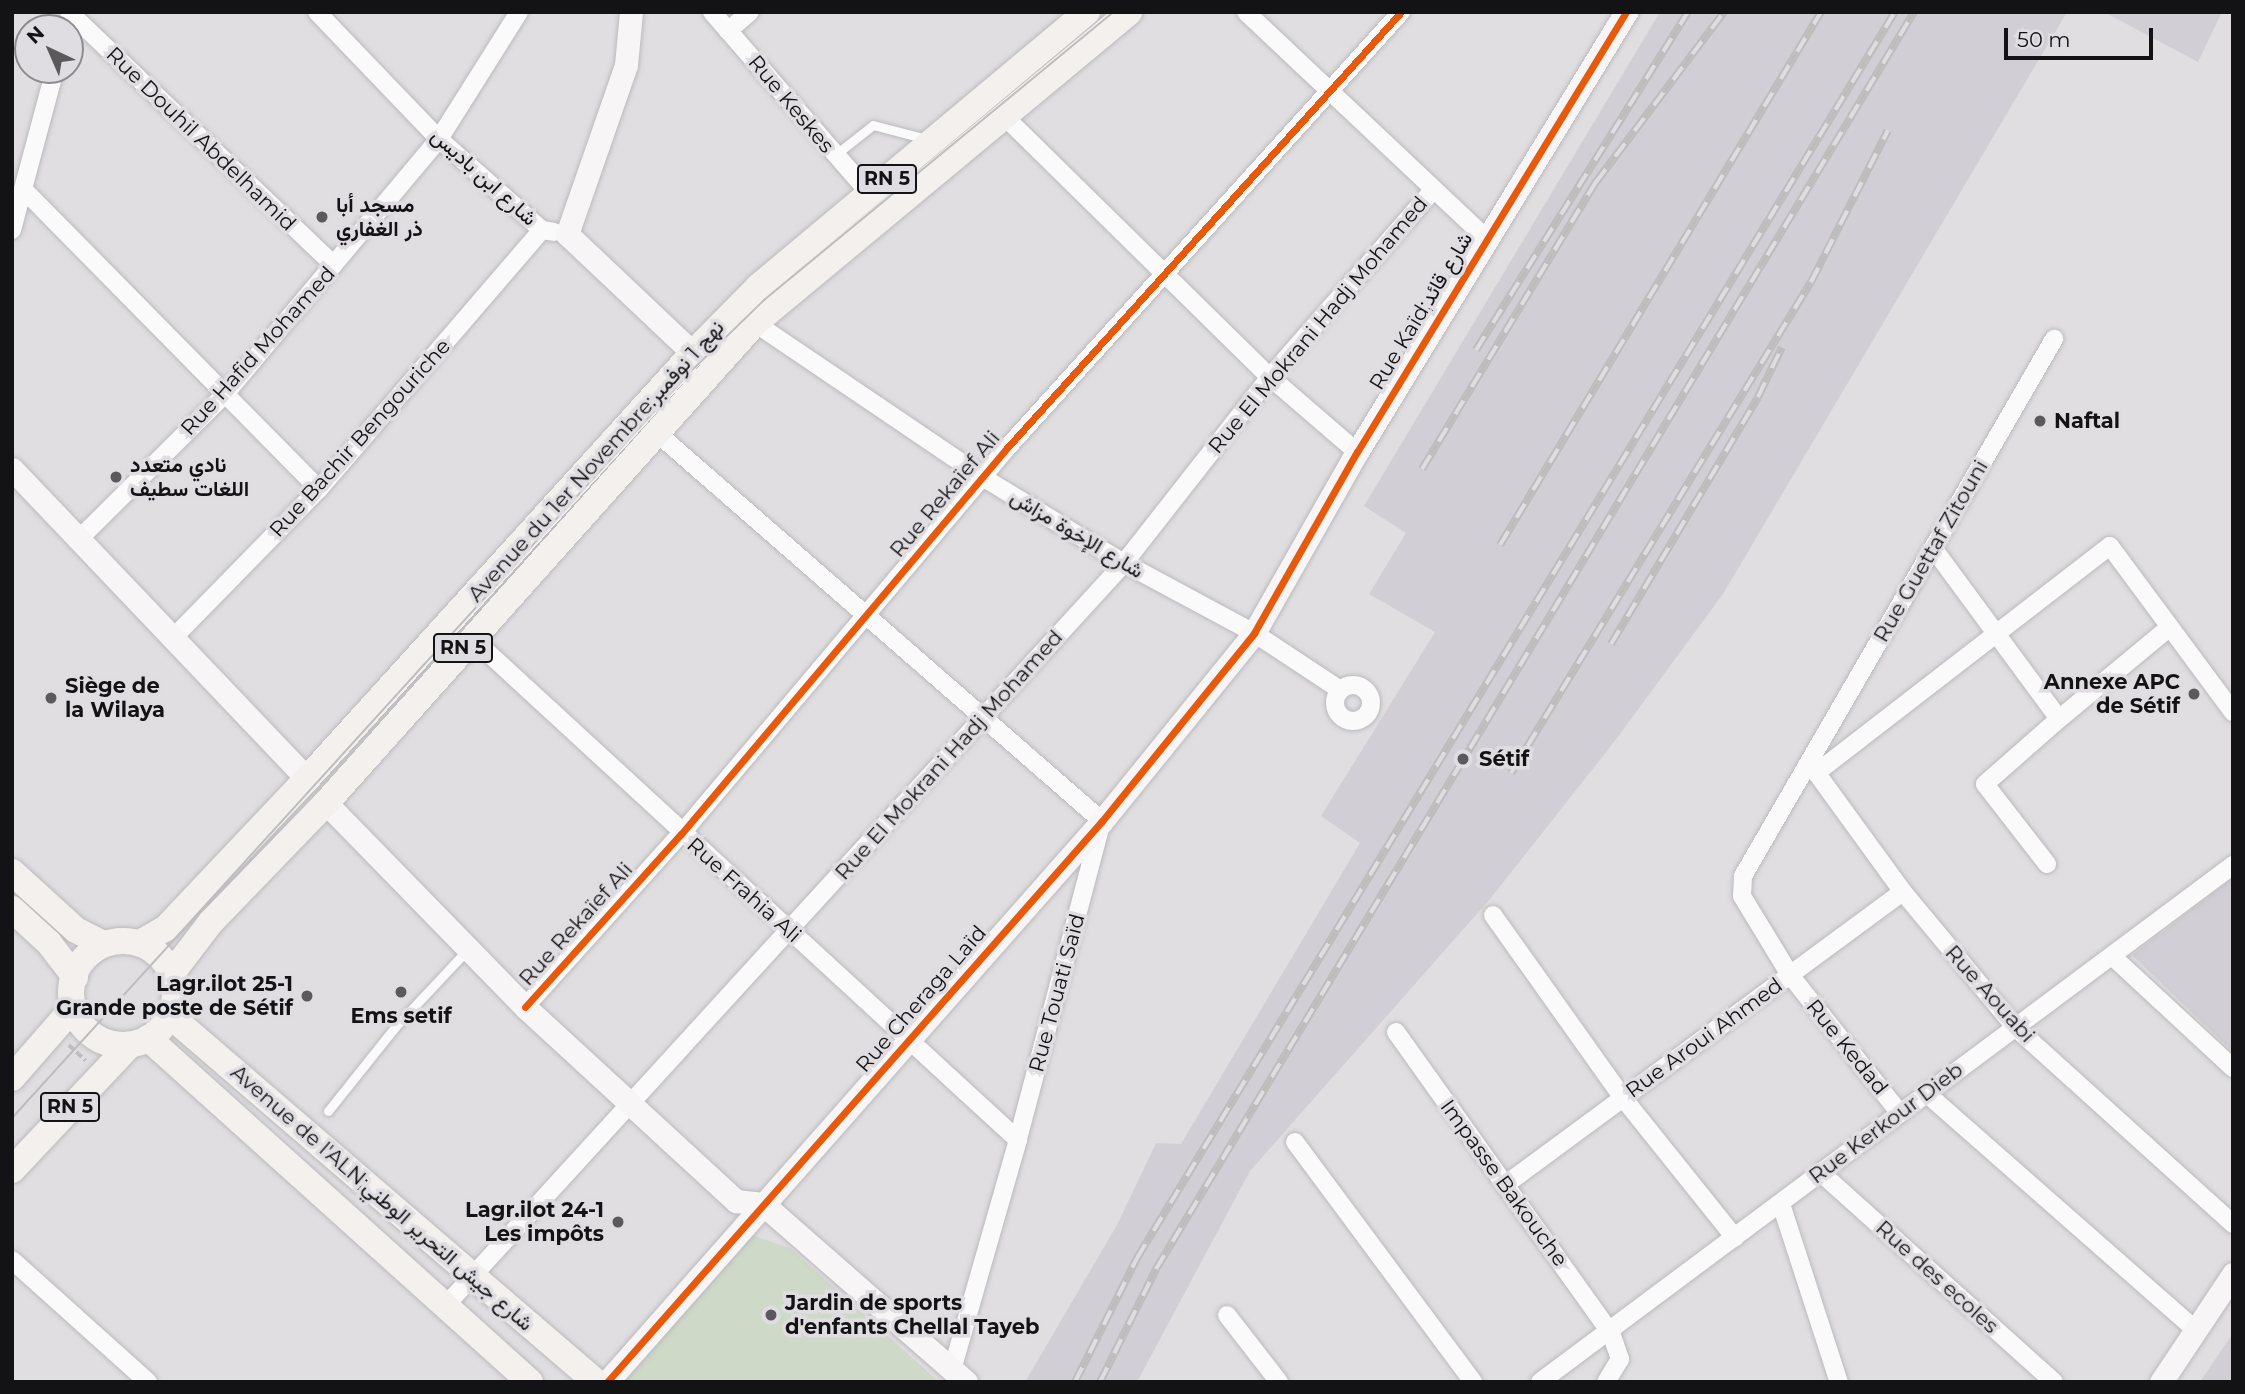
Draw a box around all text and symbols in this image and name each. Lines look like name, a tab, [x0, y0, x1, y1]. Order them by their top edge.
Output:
north arrow	[14, 14, 84, 84]
scale bar	[2007, 14, 2156, 58]
text: N	[22, 21, 49, 49]
text: 50 m	[2017, 27, 2071, 52]
street label: Rue Douhil Abdelhamid	[101, 42, 301, 236]
street label: Rue Keskes	[743, 50, 839, 158]
street label: شارع ابن باديس	[426, 123, 542, 231]
road number: RN 5	[856, 164, 918, 195]
street label: Rue El Mokrani Hadj Mohamed	[1203, 191, 1433, 459]
place label: مسجد أبا ذر الغفاري	[336, 192, 423, 242]
marker: مسجد أبا ذر الغفاري	[314, 209, 330, 225]
street label: Rue Kaïd;شارع قائد	[1364, 228, 1478, 394]
street label: Rue Hafid Mohamed	[176, 261, 340, 441]
street label: Avenue du 1er Novembre;نهج 1 نوفمبر	[463, 315, 729, 607]
street label: Rue Bachir Bengouriche	[264, 334, 456, 542]
place label: Naftal	[2054, 408, 2120, 434]
marker: Naftal	[2032, 413, 2048, 429]
street label: Rue Rekaïef Ali	[885, 426, 1005, 562]
place label: نادي متعدد اللغات سطيف	[130, 452, 249, 502]
street label: Rue Guettaf Zitouni	[1869, 455, 1993, 647]
marker: نادي متعدد اللغات سطيف	[108, 469, 124, 485]
street label: شارع الإخوة مزاش	[1006, 484, 1148, 584]
street label: Rue El Mokrani Hadj Mohamed	[830, 625, 1068, 885]
road number: RN 5	[432, 632, 494, 664]
place label: Annexe APC de Sétif	[2044, 669, 2180, 719]
place label: Siège de la Wilaya	[65, 673, 165, 723]
marker: Annexe APC de Sétif	[2186, 686, 2202, 702]
marker: Siège de la Wilaya	[43, 690, 59, 706]
place label: Sétif	[1479, 746, 1529, 772]
marker: Sétif	[1453, 749, 1473, 769]
street label: Rue Frahia Ali	[682, 832, 806, 948]
street label: Rue Rekaïef Ali	[514, 857, 638, 991]
street label: Rue Touati Saïd	[1024, 911, 1090, 1075]
street label: Rue Cheraga Laïd	[850, 920, 992, 1078]
street label: Rue Aouabi	[1940, 940, 2040, 1048]
place label: Lagr.ilot 25-1 Grande poste de Sétif	[56, 971, 293, 1021]
street label: Rue Aroui Ahmed	[1621, 973, 1787, 1103]
marker: Ems setif	[393, 984, 409, 1000]
marker: Lagr.ilot 25-1 Grande poste de Sétif	[299, 988, 315, 1004]
street label: Rue Kedad	[1801, 994, 1893, 1100]
place label: Ems setif	[350, 1003, 452, 1029]
street label: Rue Kerkour Dieb	[1804, 1057, 1968, 1189]
street label: Avenue de l'ALN;شارع جيش التحرير الوطني	[226, 1060, 538, 1336]
road number: RN 5	[38, 1092, 102, 1122]
street label: Impasse Bakouche	[1435, 1095, 1573, 1271]
place label: Lagr.ilot 24-1 Les impôts	[465, 1197, 604, 1247]
marker: Lagr.ilot 24-1 Les impôts	[610, 1214, 626, 1230]
street label: Rue des ecoles	[1871, 1215, 2003, 1339]
place label: Jardin de sports d'enfants Chellal Tayeb	[785, 1290, 1040, 1340]
marker: Jardin de sports d'enfants Chellal Tayeb	[763, 1307, 779, 1323]

